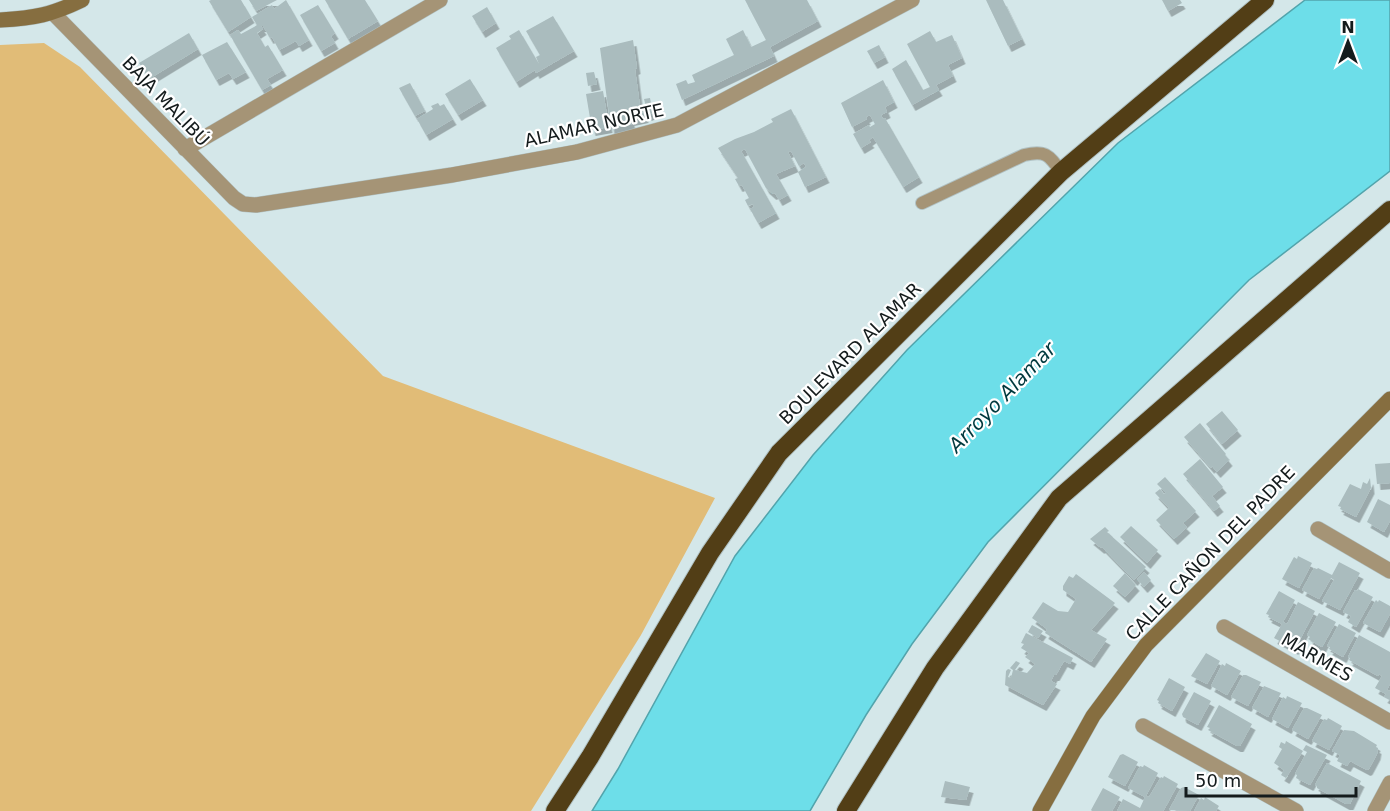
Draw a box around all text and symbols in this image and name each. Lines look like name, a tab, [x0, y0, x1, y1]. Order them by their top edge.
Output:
north arrow	[1318, 12, 1378, 72]
text: N	[1341, 18, 1355, 37]
street label: BAJA MALIBÚ	[118, 52, 214, 150]
street label: ALAMAR NORTE	[522, 99, 666, 151]
street label: BOULEVARD ALAMAR	[775, 278, 925, 428]
water label: Arroyo Alamar	[942, 336, 1062, 459]
street label: CALLE CAÑON DEL PADRE	[1121, 461, 1299, 645]
street label: MARMES	[1278, 628, 1356, 686]
scale bar	[1186, 760, 1356, 798]
text: 50 m	[1195, 770, 1241, 791]

